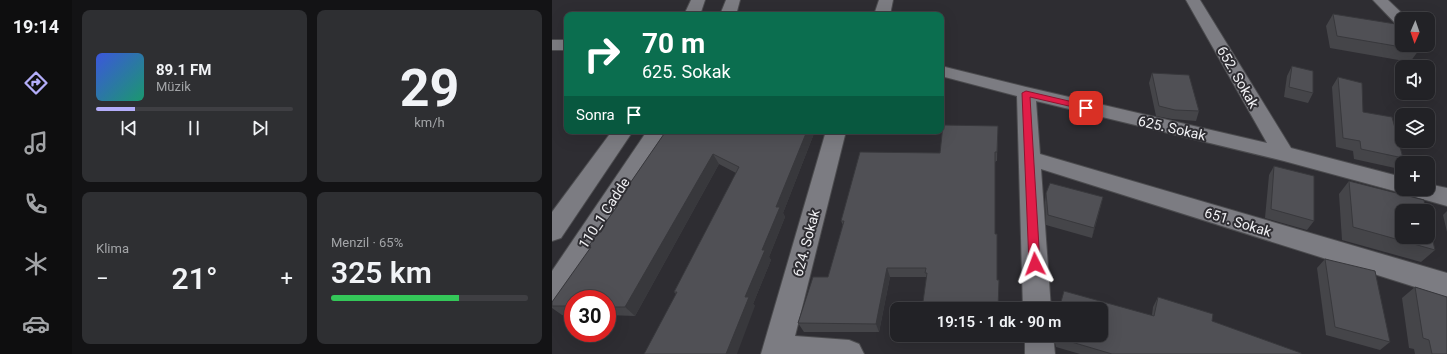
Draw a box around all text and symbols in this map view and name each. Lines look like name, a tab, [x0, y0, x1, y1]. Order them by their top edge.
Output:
north arrow	[1395, 12, 1435, 52]
map controls	[1395, 12, 1435, 244]
text: 19:14	[13, 16, 59, 37]
text: 70 m	[642, 27, 705, 60]
icon: right	[576, 28, 628, 80]
street label: 652. Sokak	[1214, 43, 1263, 112]
text: 29	[400, 58, 459, 119]
button: sound	[1395, 60, 1435, 100]
text: 89.1 FM	[156, 61, 211, 79]
text: 625. Sokak	[642, 61, 731, 82]
icon: directions	[22, 69, 50, 97]
text: Müzik	[156, 79, 191, 94]
pin	[1069, 91, 1103, 125]
icon: arrive	[1075, 97, 1097, 119]
icon: arrive	[623, 104, 645, 126]
text: Sonra	[576, 106, 615, 124]
button: layers	[1395, 108, 1435, 148]
street label: 625. Sokak	[1137, 112, 1208, 144]
text: km/h	[414, 115, 445, 130]
icon: previous	[118, 117, 140, 139]
icon: pause	[183, 117, 205, 139]
icon: next	[249, 117, 271, 139]
icon: music	[22, 129, 50, 157]
button: +	[1395, 156, 1435, 196]
street label: 110_1 Cadde	[575, 175, 633, 251]
icon: phone	[22, 190, 50, 218]
street label: 651. Sokak	[1203, 204, 1274, 240]
button: −	[1395, 204, 1435, 244]
street label: 624. Sokak	[789, 207, 823, 278]
text: Menzil · 65%	[331, 235, 403, 250]
text: Klima	[96, 241, 129, 256]
position arrow	[1014, 243, 1056, 285]
icon: climate	[22, 250, 50, 278]
text: 325 km	[331, 255, 432, 290]
text: 21°	[172, 261, 217, 296]
text: −	[96, 266, 109, 291]
text: +	[281, 266, 293, 291]
speed limit sign: 30	[564, 290, 616, 342]
icon: car	[22, 310, 50, 338]
text: 19:15 · 1 dk · 90 m	[937, 313, 1061, 331]

